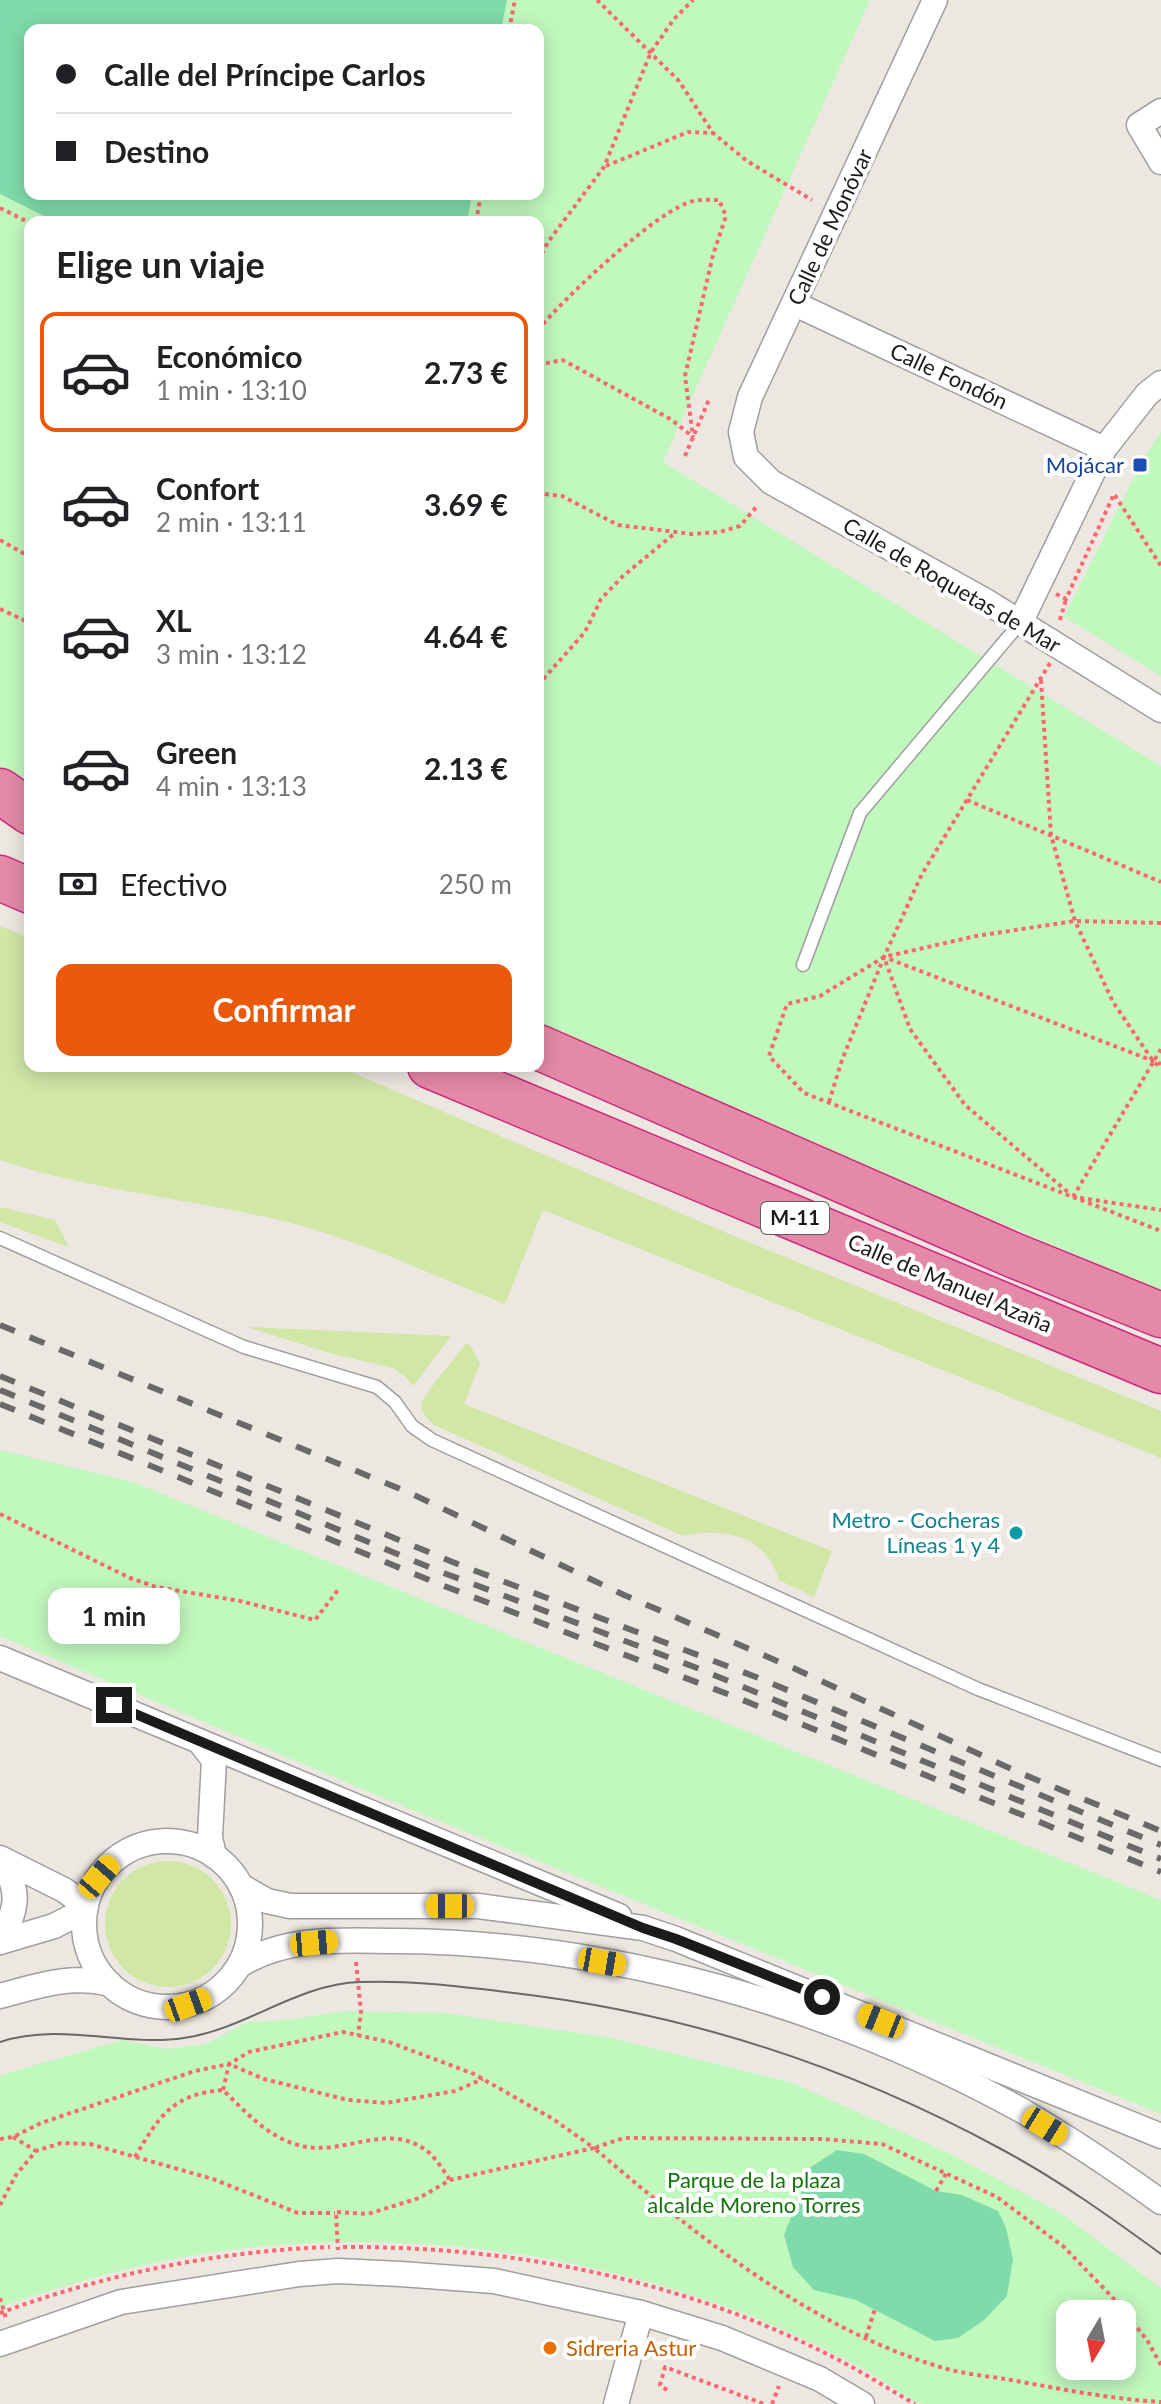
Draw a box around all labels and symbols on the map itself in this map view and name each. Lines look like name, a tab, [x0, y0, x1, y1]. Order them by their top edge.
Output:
street label: Calle de Monóvar	[781, 144, 878, 309]
street label: Calle Fondón	[886, 337, 1012, 415]
place label: Mojácar	[1046, 451, 1124, 478]
marker: Mojácar	[1131, 456, 1149, 474]
street label: Calle de Roquetas de Mar	[839, 511, 1066, 658]
road number: M-11	[761, 1202, 829, 1234]
street label: Calle de Manuel Azaña	[844, 1227, 1056, 1338]
place label: Metro - Cocheras Líneas 1 y 4	[831, 1506, 1000, 1558]
marker: Metro - Cocheras Líneas 1 y 4	[1007, 1524, 1025, 1542]
callout: 1 min	[48, 1589, 180, 1645]
route end	[96, 1687, 132, 1723]
car	[74, 1851, 124, 1903]
car	[426, 1894, 474, 1918]
car	[289, 1929, 339, 1957]
car	[576, 1946, 628, 1978]
route start	[804, 1979, 840, 2015]
car	[161, 1986, 215, 2024]
car	[854, 2001, 908, 2041]
car	[1018, 2103, 1072, 2149]
park label: Parque de la plaza alcalde Moreno Torres	[647, 2166, 861, 2218]
north arrow	[1056, 2300, 1136, 2380]
place label: Sidreria Astur	[566, 2334, 696, 2361]
marker: Sidreria Astur	[541, 2339, 559, 2357]

